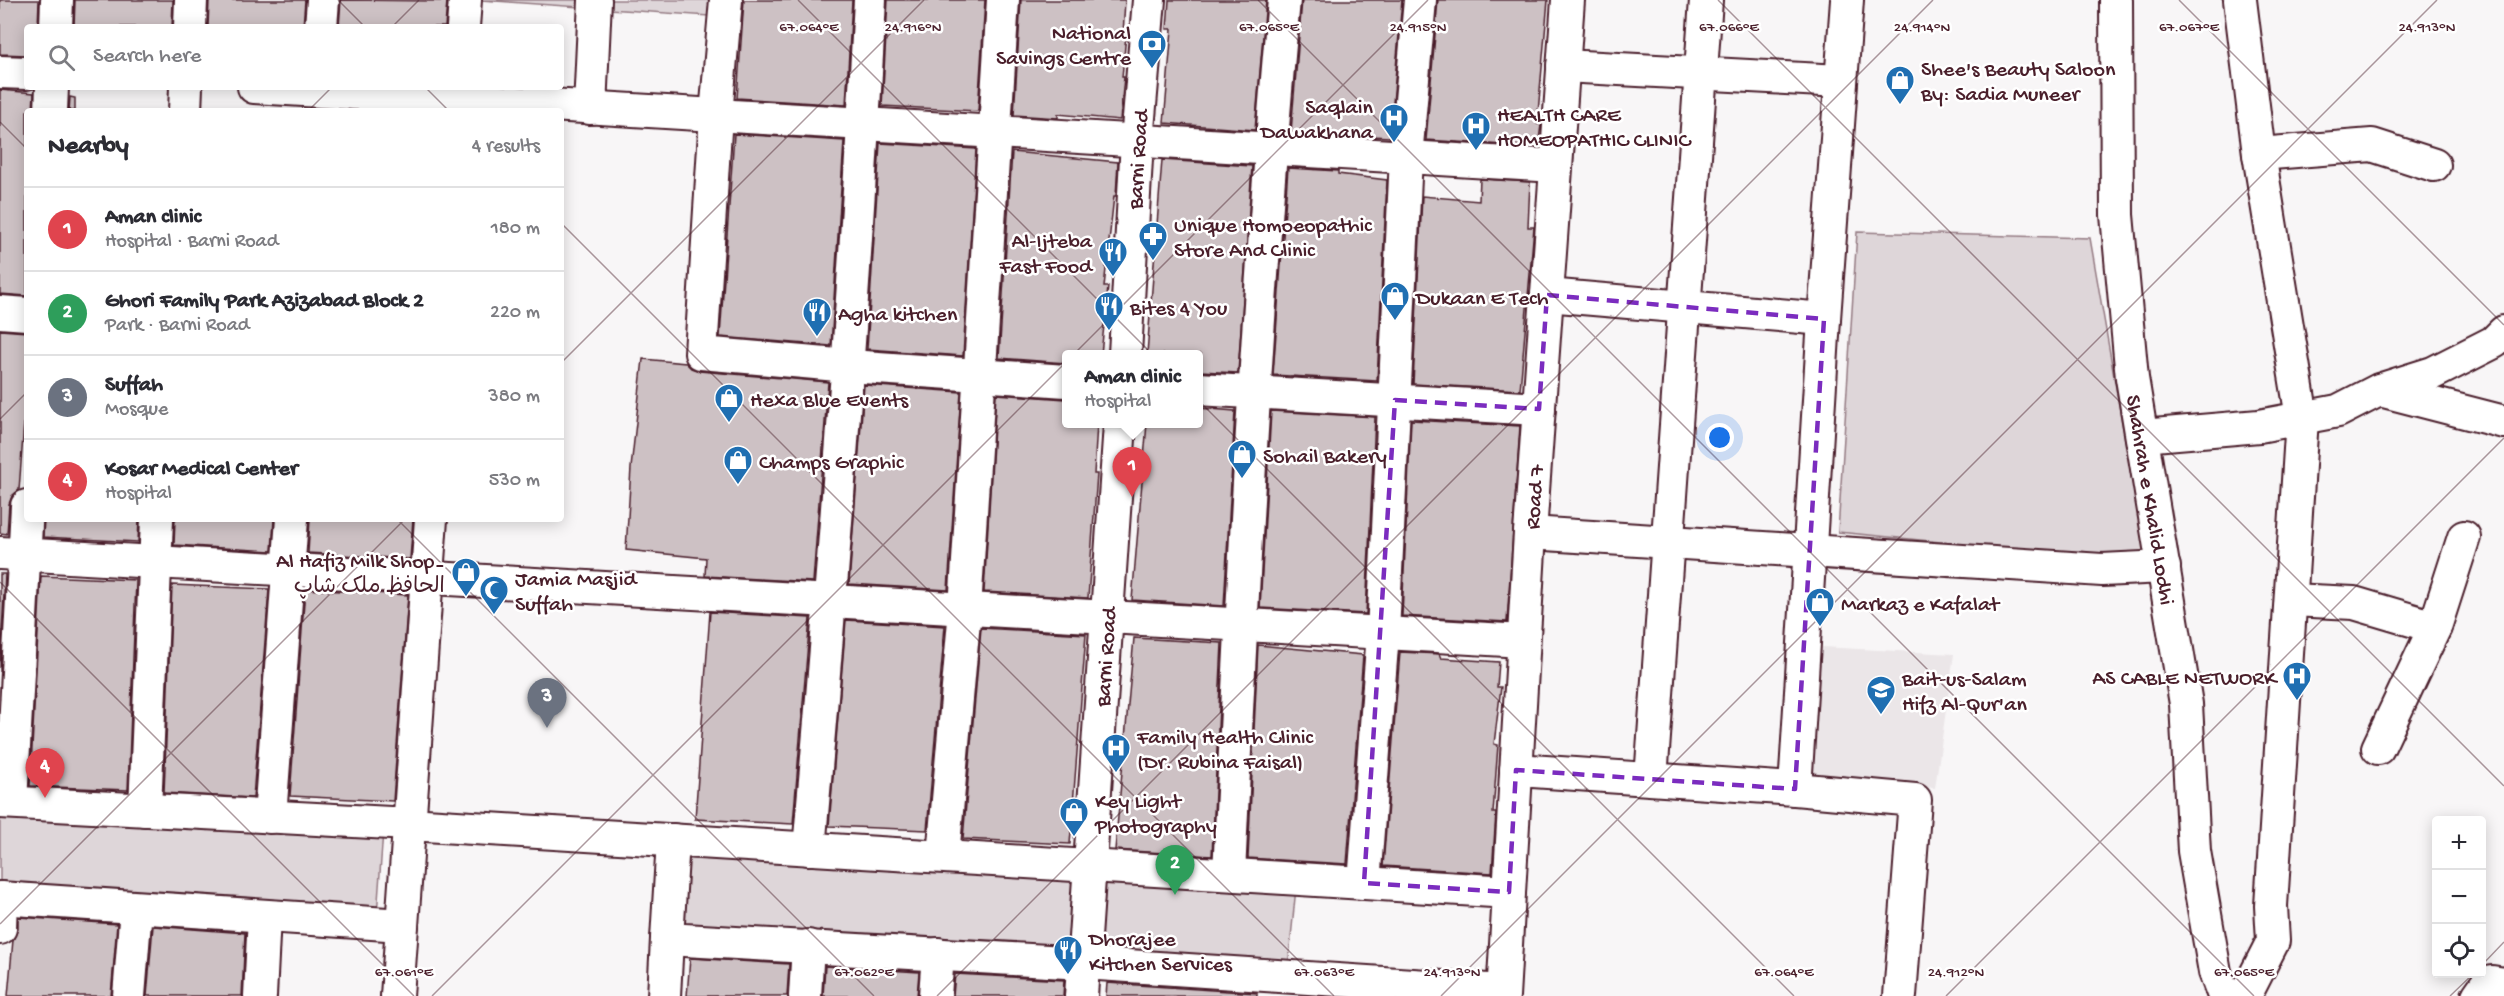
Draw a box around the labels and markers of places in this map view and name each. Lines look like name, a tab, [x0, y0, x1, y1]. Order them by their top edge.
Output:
place label: National Savings Centre	[996, 22, 1132, 73]
bank icon: National Savings Centre	[1136, 28, 1168, 70]
place label: Shee's Beauty Saloon By: Sadia Muneer	[1920, 58, 2116, 109]
shop icon: Shee's Beauty Saloon By: Sadia Muneer	[1884, 64, 1916, 106]
place label: Saqlain Dawakhana	[1259, 96, 1374, 147]
hospital icon: Saqlain Dawakhana	[1378, 102, 1410, 144]
place label: HEALTH CARE HOMEOPATHIC CLINIC	[1497, 104, 1692, 155]
hospital icon: HEALTH CARE HOMEOPATHIC CLINIC	[1460, 110, 1492, 152]
place label: Unique Homoeopathic Store And Clinic	[1174, 214, 1373, 265]
pharmacy icon: Unique Homoeopathic Store And Clinic	[1137, 220, 1169, 262]
place label: Al-Ijteba Fast Food	[998, 230, 1094, 281]
restaurant icon: Al-Ijteba Fast Food	[1097, 236, 1129, 278]
shop icon: Dukaan E Tech	[1379, 280, 1411, 322]
place label: Dukaan E Tech	[1414, 287, 1549, 313]
restaurant icon: Bites 4 You	[1093, 290, 1125, 332]
restaurant icon: Agha kitchen	[801, 296, 833, 338]
place label: Bites 4 You	[1129, 297, 1227, 323]
place label: Agha kitchen	[838, 303, 958, 329]
shop icon: Hexa Blue Events	[713, 382, 745, 424]
place label: Hexa Blue Events	[750, 389, 909, 415]
shop icon: Sohail Bakery	[1226, 438, 1258, 480]
shop icon: Champs Graphic	[722, 444, 754, 486]
place label: Sohail Bakery	[1263, 445, 1387, 471]
pin: 1	[1112, 448, 1152, 497]
place label: Champs Graphic	[759, 451, 905, 477]
place label: Al Hafiz Milk Shop۔ الحافظ ملک شاپ	[276, 550, 445, 601]
shop icon: Al Hafiz Milk Shop۔ الحافظ ملک شاپ	[450, 556, 482, 598]
place label: Jamia Masjid Suffah	[515, 568, 638, 619]
mosque icon: Jamia Masjid Suffah	[478, 574, 510, 616]
shop icon: Markaz e Kafalat	[1804, 586, 1836, 628]
place label: Markaz e Kafalat	[1841, 593, 2001, 619]
hospital icon: AS CABLE NETWORK	[2281, 660, 2313, 702]
place label: AS CABLE NETWORK	[2092, 667, 2279, 693]
place label: Bait-us-Salam Hifz Al-Qur'an	[1901, 668, 2027, 719]
school or university icon: Bait-us-Salam Hifz Al-Qur'an	[1865, 674, 1897, 716]
pin: 3	[528, 678, 566, 728]
place label: Family Health Clinic (Dr. Rubina Faisal)	[1136, 726, 1314, 777]
hospital icon: Family Health Clinic (Dr. Rubina Faisal)	[1100, 732, 1132, 774]
pin: 4	[26, 748, 64, 798]
place label: Key Light Photography	[1094, 790, 1217, 841]
shop icon: Key Light Photography	[1058, 796, 1090, 838]
pin: 2	[1156, 846, 1194, 895]
place label: Dhorajee Kitchen Services	[1087, 928, 1233, 979]
restaurant icon: Dhorajee Kitchen Services	[1052, 934, 1084, 976]

